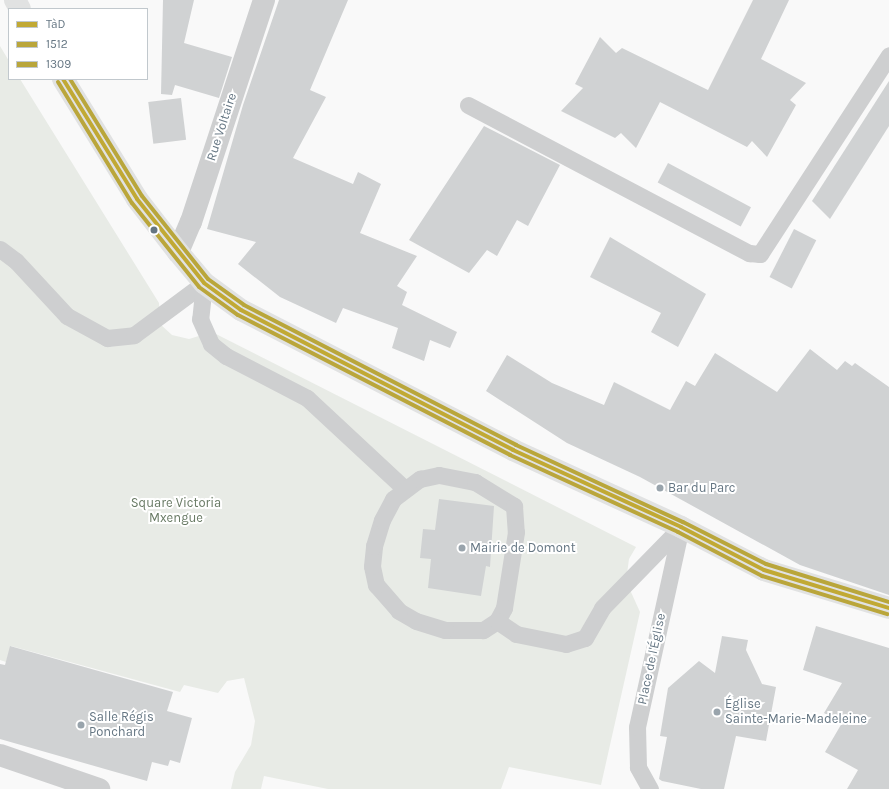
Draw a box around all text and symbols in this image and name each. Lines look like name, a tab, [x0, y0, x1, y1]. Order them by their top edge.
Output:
legend	[8, 8, 148, 80]
text: TàD	[46, 17, 66, 31]
text: 1512	[46, 37, 68, 51]
text: 1309	[46, 57, 71, 71]
street label: Rue Voltaire	[204, 91, 240, 163]
unlabelled marker	[149, 225, 159, 235]
place label: Bar du Parc	[668, 480, 735, 496]
marker: Bar du Parc	[655, 483, 665, 493]
park label: Square Victoria Mxengue	[131, 496, 221, 527]
place label: Mairie de Domont	[470, 540, 576, 556]
marker: Mairie de Domont	[457, 543, 467, 553]
street label: Place de l'Église	[635, 612, 669, 706]
place label: Église Sainte-Marie-Madeleine	[725, 697, 867, 728]
marker: Église Sainte-Marie-Madeleine	[712, 707, 722, 717]
place label: Salle Régis Ponchard	[89, 710, 154, 741]
marker: Salle Régis Ponchard	[76, 720, 86, 730]

